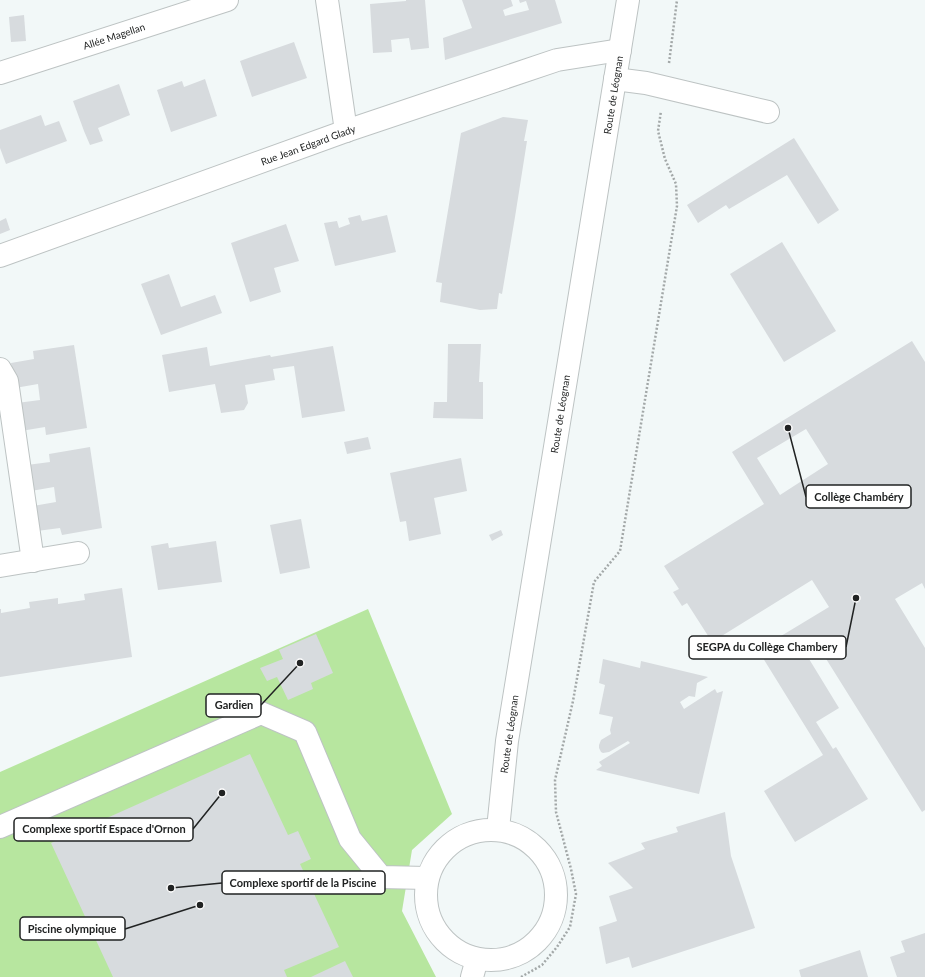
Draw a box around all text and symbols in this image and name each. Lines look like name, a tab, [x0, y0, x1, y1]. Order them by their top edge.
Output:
street label: Allée Magellan	[82, 20, 146, 52]
street label: Route de Léognan	[601, 55, 625, 135]
street label: Rue Jean Edgard Glady	[259, 122, 358, 168]
street label: Route de Léognan	[548, 374, 572, 454]
callout: Collège Chambéry	[806, 485, 911, 508]
text: Collège Chambéry	[814, 490, 904, 503]
callout: SEGPA du Collège Chambery	[689, 636, 846, 659]
text: SEGPA du Collège Chambery	[697, 640, 838, 653]
callout: Gardien	[206, 694, 261, 717]
street label: Route de Léognan	[498, 694, 520, 774]
text: Gardien	[215, 698, 253, 711]
callout: Complexe sportif Espace d'Ornon	[14, 818, 193, 841]
text: Complexe sportif Espace d'Ornon	[22, 822, 186, 835]
callout: Complexe sportif de la Piscine	[222, 871, 385, 894]
text: Complexe sportif de la Piscine	[230, 876, 377, 889]
callout: Piscine olympique	[20, 917, 125, 940]
text: Piscine olympique	[28, 922, 116, 935]

